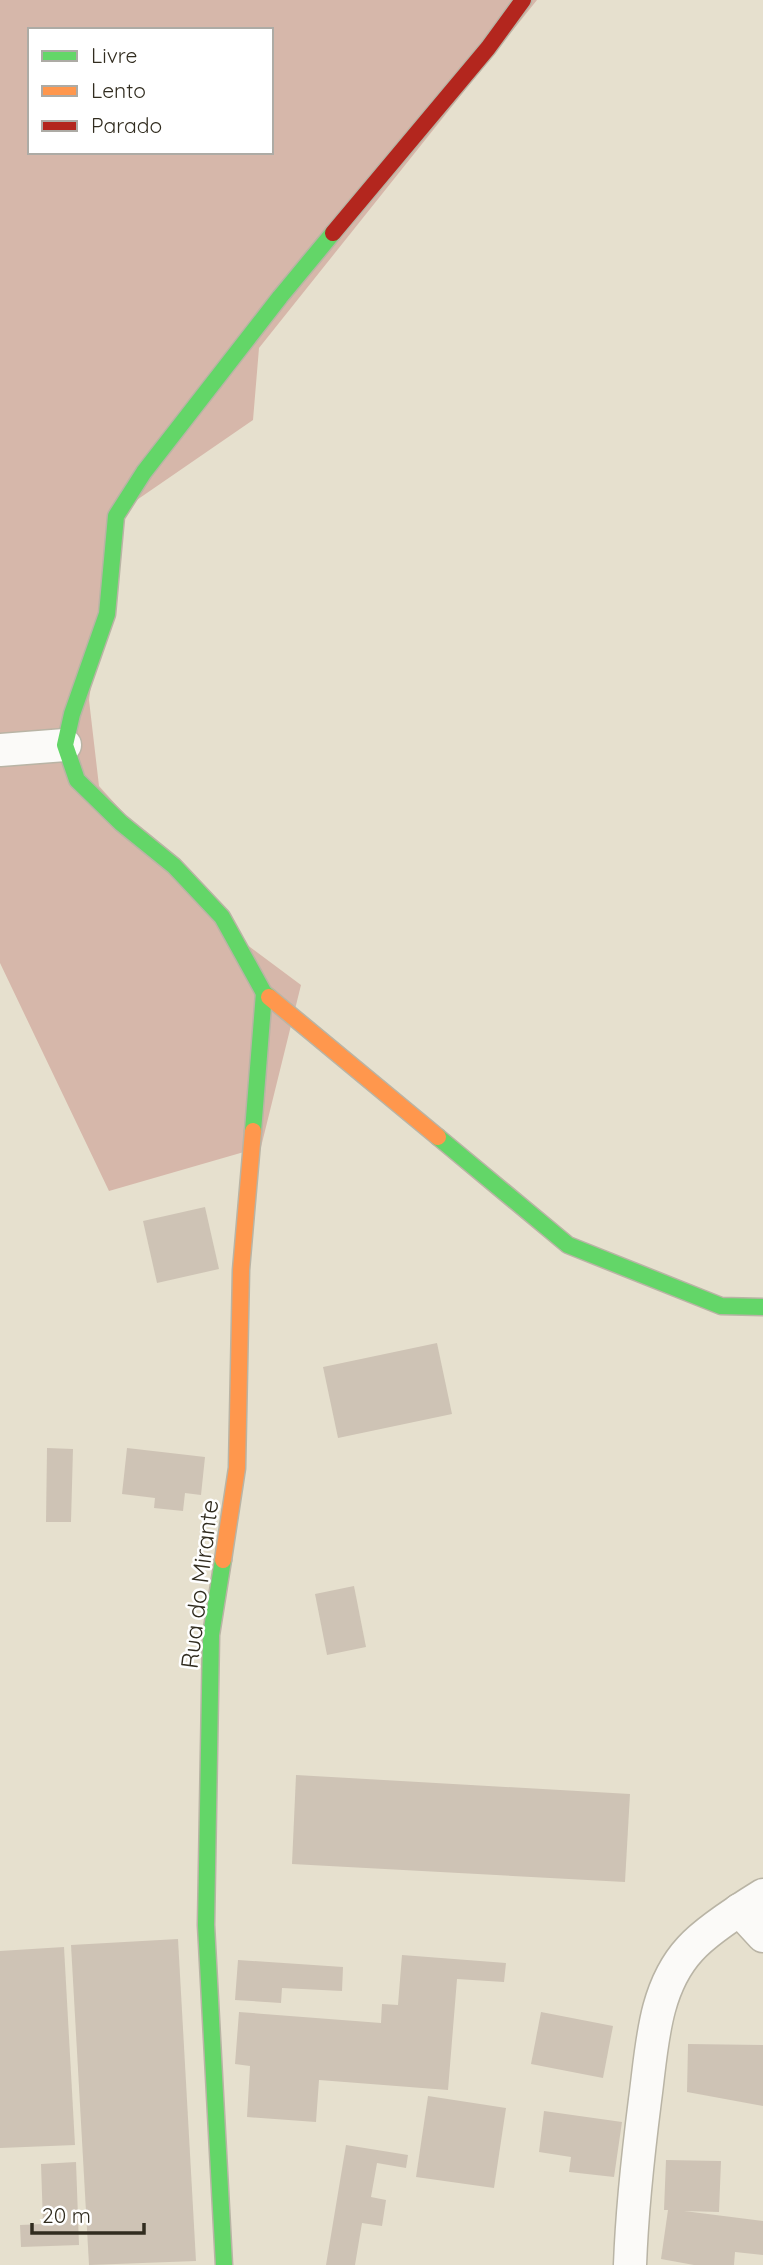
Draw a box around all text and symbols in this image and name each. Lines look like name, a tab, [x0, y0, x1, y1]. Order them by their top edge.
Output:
legend	[28, 28, 273, 154]
text: Livre	[91, 42, 137, 68]
text: Lento	[91, 77, 146, 103]
text: Parado	[91, 112, 162, 138]
street label: Rua do Mirante	[174, 1498, 224, 1670]
scale bar	[32, 2192, 144, 2236]
text: 20 m	[42, 2202, 91, 2228]

